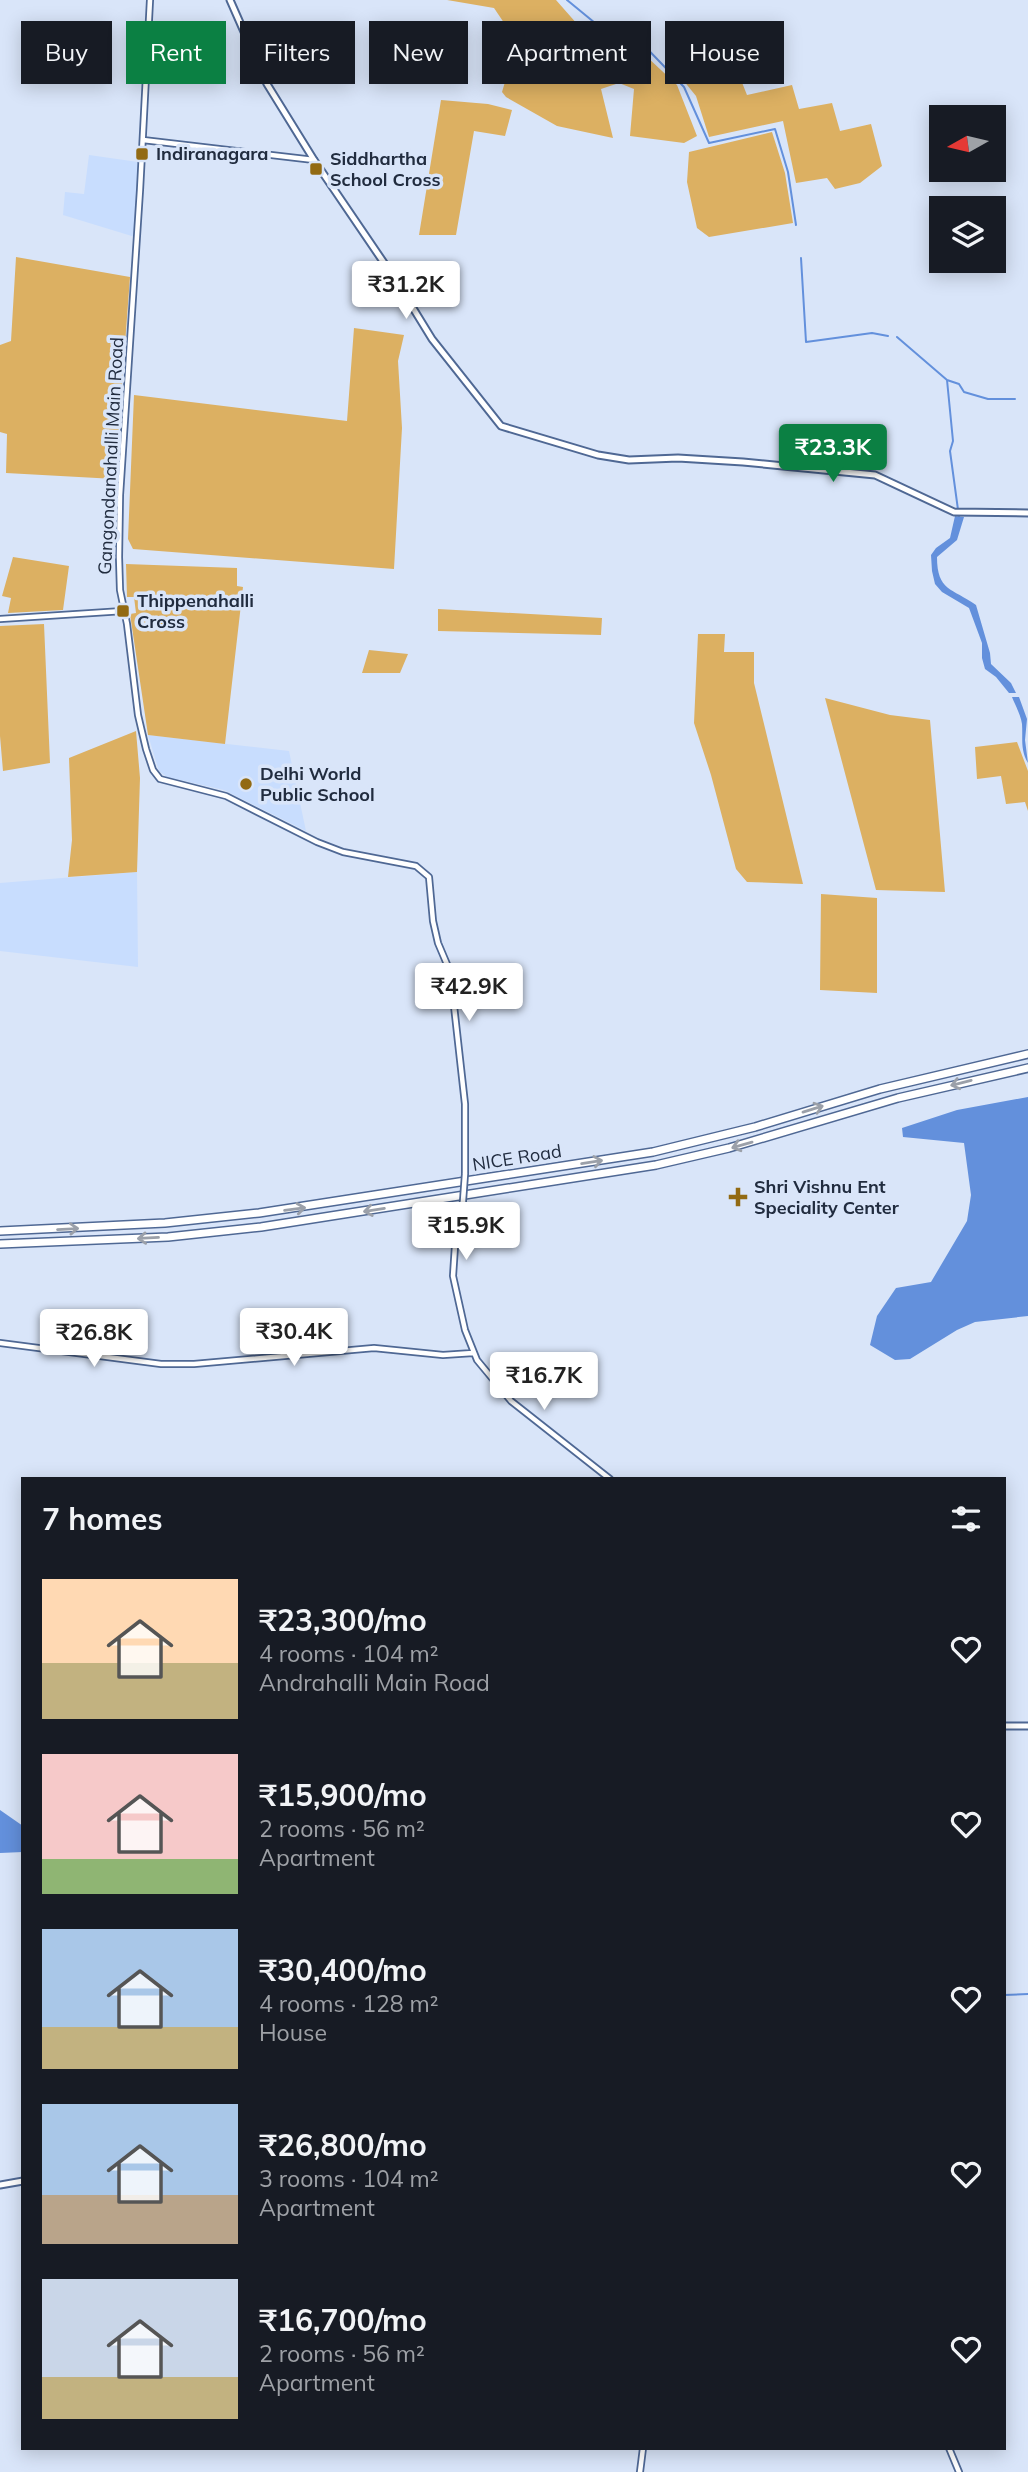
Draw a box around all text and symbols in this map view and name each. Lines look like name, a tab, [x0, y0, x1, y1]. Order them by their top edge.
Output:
chip: Buy	[21, 21, 112, 84]
chip: Rent	[126, 21, 226, 84]
chip: Filters	[240, 21, 355, 84]
chip: New	[369, 21, 468, 84]
chip: Apartment	[482, 21, 651, 84]
chip: House	[665, 21, 784, 84]
north arrow	[929, 105, 1006, 182]
map controls	[929, 105, 1006, 273]
place label: Indiranagara	[156, 142, 268, 165]
marker: Indiranagara	[134, 146, 150, 162]
place label: Siddhartha School Cross	[330, 147, 440, 191]
marker: Siddhartha School Cross	[308, 161, 324, 177]
button: layers	[929, 196, 1006, 273]
pin: ₹31.2K	[349, 262, 463, 321]
text: ₹31.2K	[368, 269, 444, 298]
street label: Gangondanahalli Main Road	[93, 337, 128, 575]
pin: ₹23.3K	[776, 424, 890, 484]
text: ₹23.3K	[795, 432, 871, 461]
place label: Thippenahalli Cross	[137, 589, 254, 633]
marker: Thippenahalli Cross	[115, 603, 131, 619]
place label: Delhi World Public School	[260, 762, 375, 806]
marker: Delhi World Public School	[238, 776, 254, 792]
pin: ₹42.9K	[412, 964, 526, 1023]
text: ₹42.9K	[431, 971, 507, 1000]
one-way arrow	[951, 1077, 973, 1090]
one-way arrow	[802, 1102, 824, 1115]
street label: NICE Road	[471, 1139, 563, 1176]
one-way arrow	[732, 1139, 754, 1152]
one-way arrow	[580, 1155, 603, 1168]
place label: Shri Vishnu Ent Speciality Center	[754, 1175, 900, 1219]
marker: Shri Vishnu Ent Speciality Center	[728, 1187, 748, 1207]
one-way arrow	[283, 1202, 306, 1215]
pin: ₹15.9K	[409, 1202, 523, 1262]
one-way arrow	[363, 1204, 386, 1217]
text: ₹15.9K	[428, 1210, 504, 1239]
one-way arrow	[56, 1222, 79, 1235]
one-way arrow	[137, 1231, 160, 1244]
pin: ₹30.4K	[237, 1308, 351, 1368]
pin: ₹26.8K	[37, 1310, 151, 1369]
text: ₹30.4K	[256, 1316, 332, 1345]
text: ₹26.8K	[56, 1317, 132, 1346]
pin: ₹16.7K	[487, 1352, 601, 1412]
text: ₹16.7K	[506, 1360, 582, 1389]
text: 7 homes	[42, 1500, 163, 1538]
icon: filters	[947, 1500, 985, 1538]
text: ₹23,300/mo	[259, 1601, 427, 1639]
icon: home	[98, 1607, 182, 1691]
icon: heart	[947, 1630, 985, 1668]
text: 4 rooms · 104 m²	[259, 1639, 439, 1668]
text: Andrahalli Main Road	[259, 1668, 490, 1697]
text: ₹15,900/mo	[259, 1776, 427, 1814]
icon: home	[98, 1782, 182, 1866]
icon: heart	[947, 1805, 985, 1843]
text: 2 rooms · 56 m²	[259, 1814, 425, 1843]
text: Apartment	[259, 1843, 375, 1872]
text: ₹30,400/mo	[259, 1951, 427, 1989]
icon: home	[98, 1957, 182, 2041]
icon: heart	[947, 1980, 985, 2018]
text: 4 rooms · 128 m²	[259, 1989, 439, 2018]
text: House	[259, 2018, 327, 2047]
text: ₹26,800/mo	[259, 2126, 427, 2164]
icon: home	[98, 2132, 182, 2216]
icon: heart	[947, 2155, 985, 2193]
text: 3 rooms · 104 m²	[259, 2164, 439, 2193]
text: Apartment	[259, 2193, 375, 2222]
text: ₹16,700/mo	[259, 2301, 427, 2339]
icon: home	[98, 2307, 182, 2391]
icon: heart	[947, 2330, 985, 2368]
text: 2 rooms · 56 m²	[259, 2339, 425, 2368]
text: Apartment	[259, 2368, 375, 2397]

